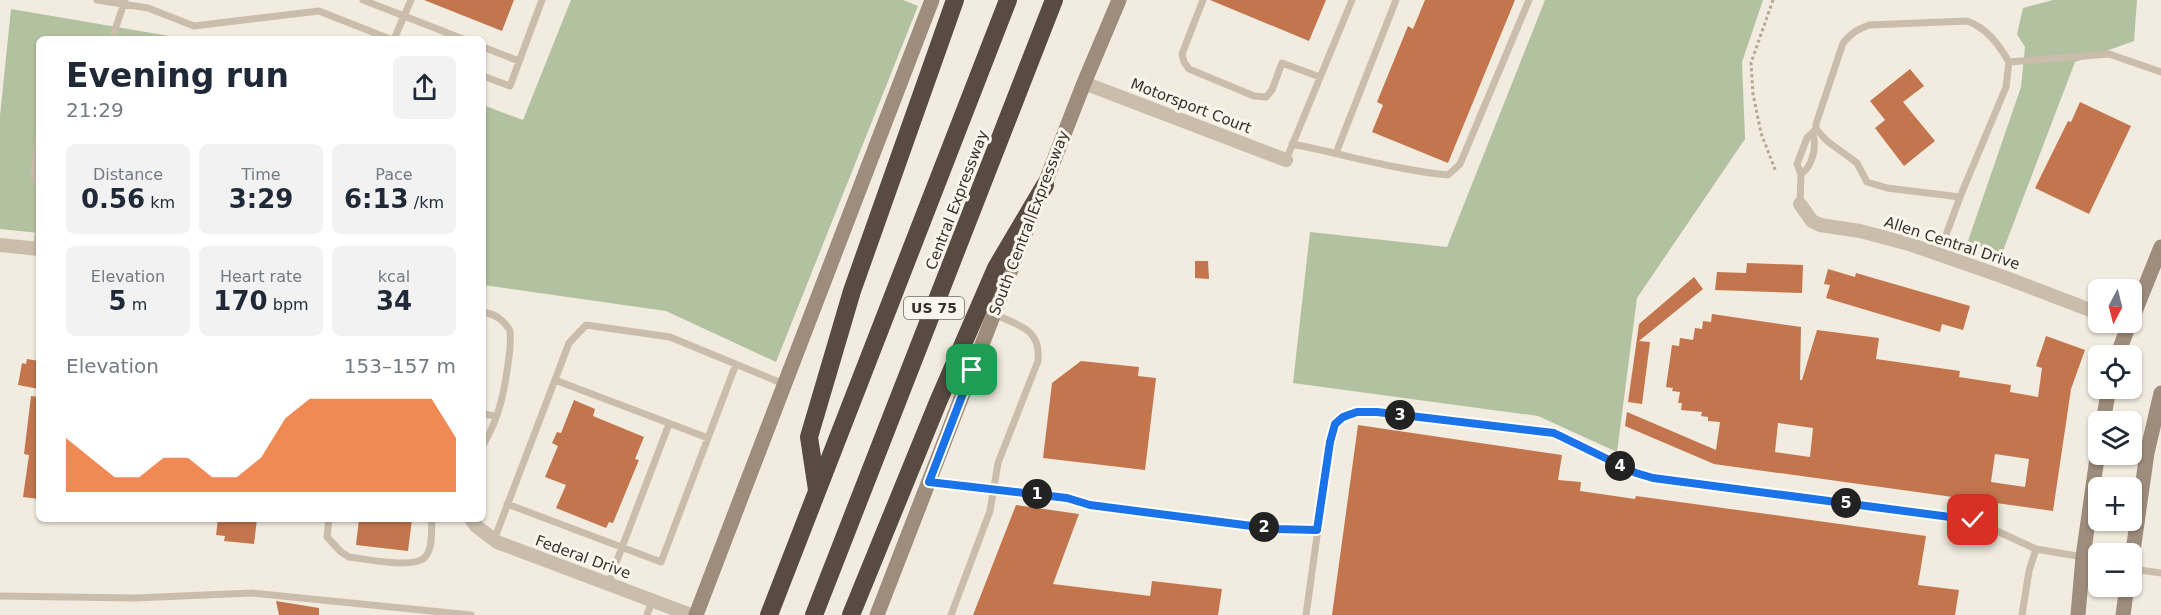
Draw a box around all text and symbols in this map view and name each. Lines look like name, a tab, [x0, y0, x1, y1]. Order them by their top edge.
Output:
text: Evening run	[66, 56, 289, 95]
button: share	[393, 56, 456, 119]
street label: Motorsport Court	[1128, 75, 1254, 137]
text: 21:29	[66, 98, 124, 122]
street label: Central Expressway	[922, 127, 992, 272]
street label: South Central Expressway	[985, 128, 1073, 318]
text: Distance	[93, 165, 163, 184]
text: Time	[241, 165, 281, 184]
text: Pace	[375, 165, 413, 184]
text: 0.56	[81, 184, 145, 214]
text: 3:29	[229, 184, 293, 214]
text: 6:13	[344, 184, 409, 214]
text: km	[145, 193, 175, 212]
text: /km	[409, 193, 444, 212]
street label: Allen Central Drive	[1882, 213, 2022, 273]
text: Elevation	[91, 267, 165, 286]
text: Heart rate	[220, 267, 302, 286]
text: kcal	[378, 267, 410, 286]
north arrow	[2088, 279, 2142, 333]
map controls	[2088, 279, 2142, 597]
text: 5	[109, 286, 127, 316]
text: 170	[213, 286, 268, 316]
text: 34	[376, 286, 412, 316]
text: m	[127, 295, 147, 314]
text: bpm	[268, 295, 309, 314]
road number: US 75	[904, 297, 964, 319]
pin	[946, 344, 997, 395]
button: locate	[2088, 345, 2142, 399]
icon: arrive	[955, 353, 988, 386]
text: Elevation	[66, 354, 159, 378]
text: 153–157 m	[344, 354, 456, 378]
pin: 3	[1385, 400, 1415, 430]
text: 3	[1394, 405, 1406, 424]
button: layers	[2088, 411, 2142, 465]
pin: 4	[1605, 451, 1635, 481]
text: 4	[1614, 456, 1626, 475]
button: +	[2088, 477, 2142, 531]
pin: 1	[1022, 479, 1052, 509]
text: 1	[1031, 484, 1043, 503]
pin: 5	[1831, 488, 1861, 518]
text: 5	[1840, 493, 1852, 512]
pin	[1947, 494, 1998, 545]
icon: check	[1956, 503, 1989, 536]
pin: 2	[1249, 512, 1279, 542]
text: 2	[1258, 517, 1270, 536]
street label: Federal Drive	[533, 531, 633, 583]
button: −	[2088, 543, 2142, 597]

